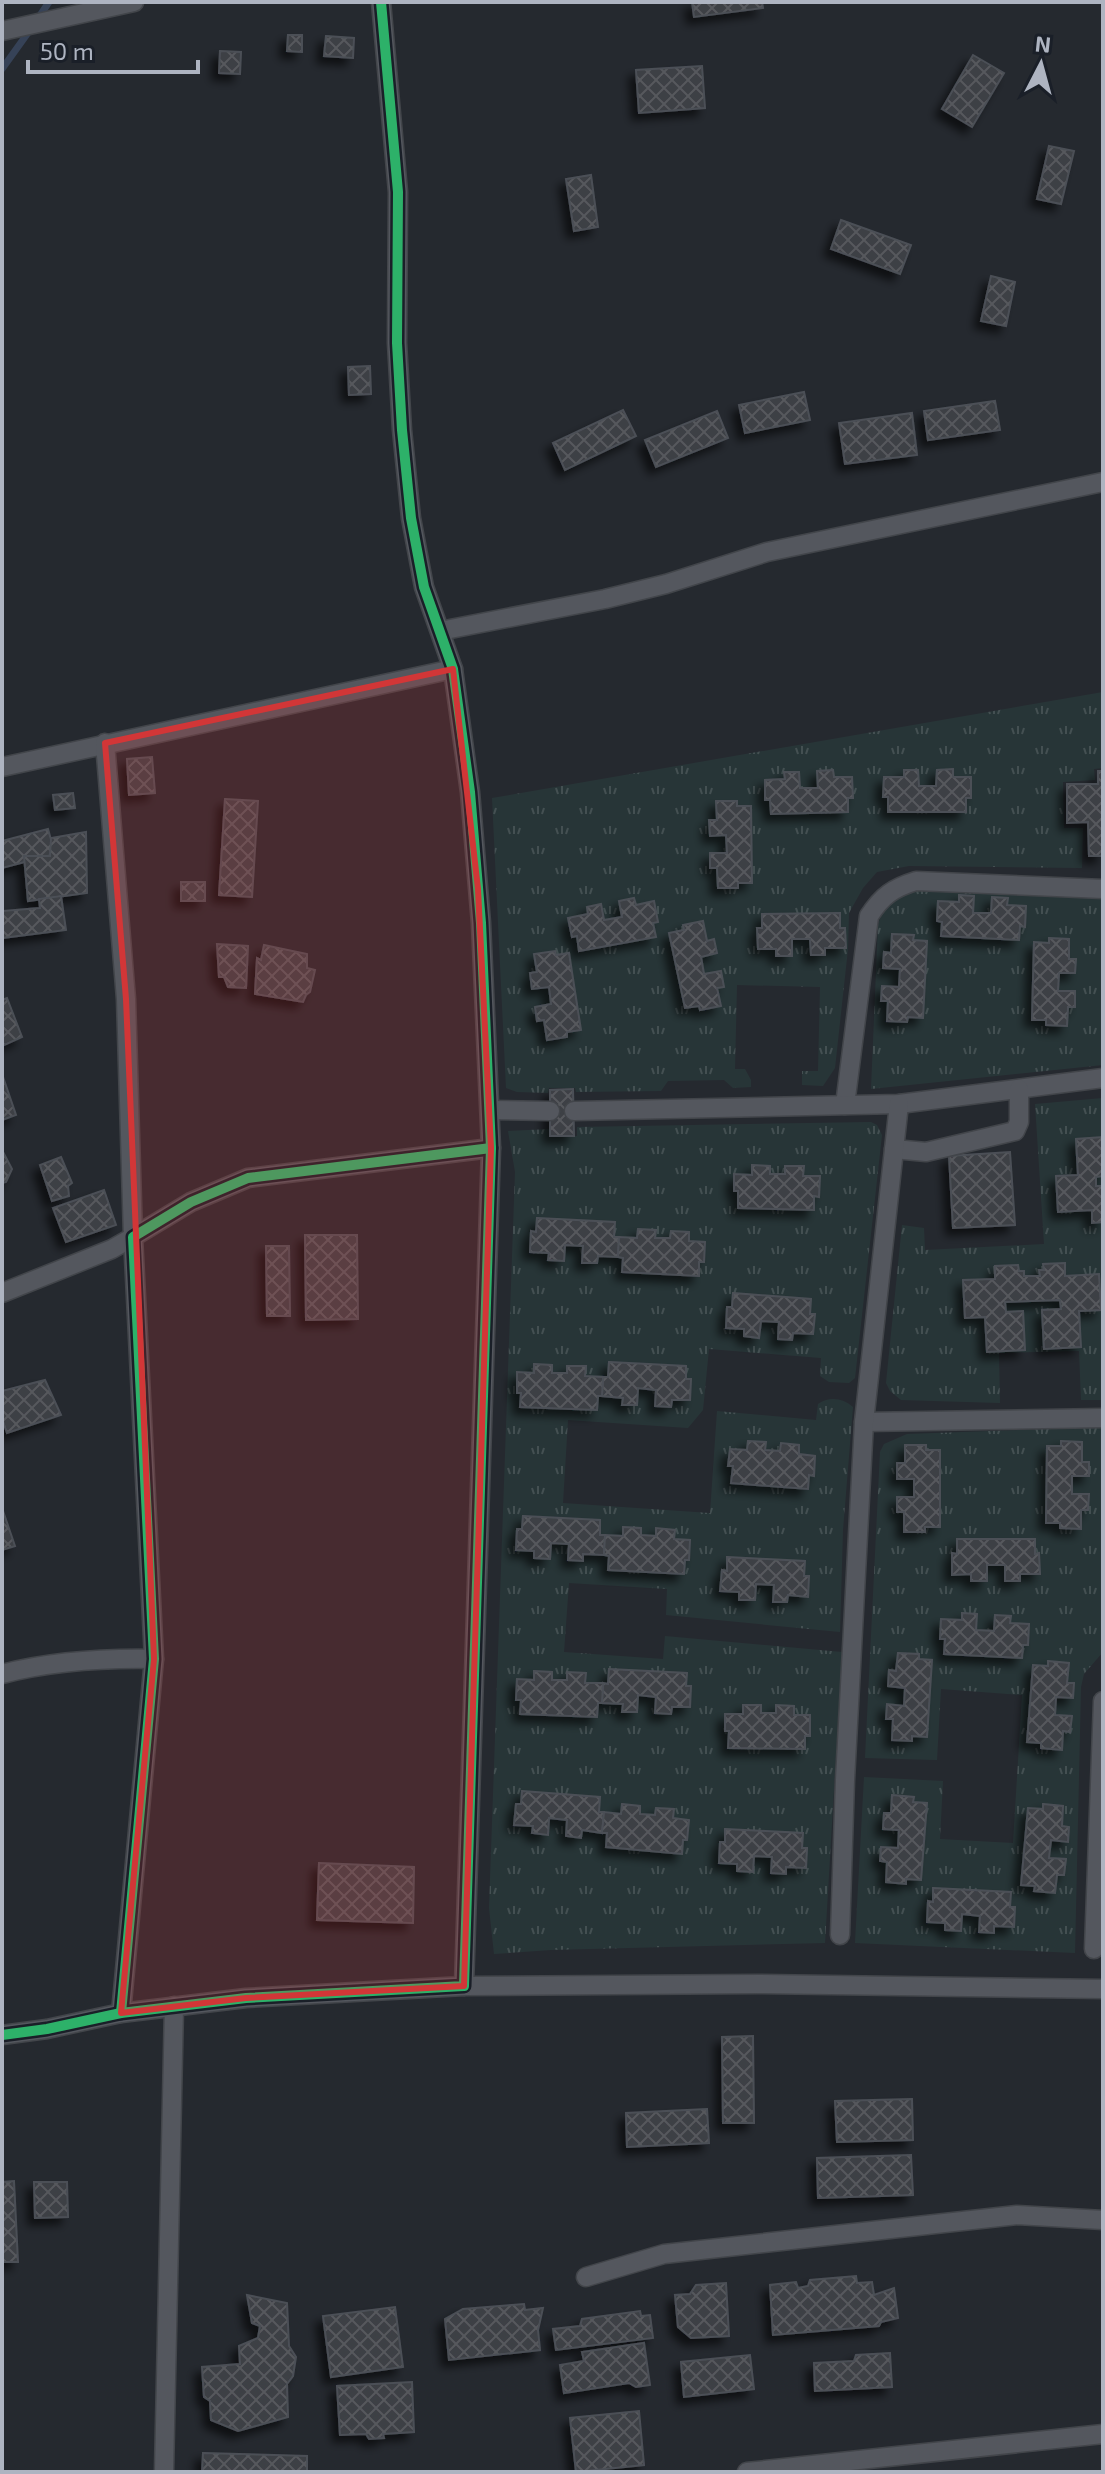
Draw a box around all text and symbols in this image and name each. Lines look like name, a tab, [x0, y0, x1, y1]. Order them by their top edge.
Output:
scale bar	[28, 24, 198, 74]
north arrow	[1001, 24, 1081, 104]
text: N	[1034, 29, 1052, 57]
text: 50 m	[40, 36, 94, 65]

